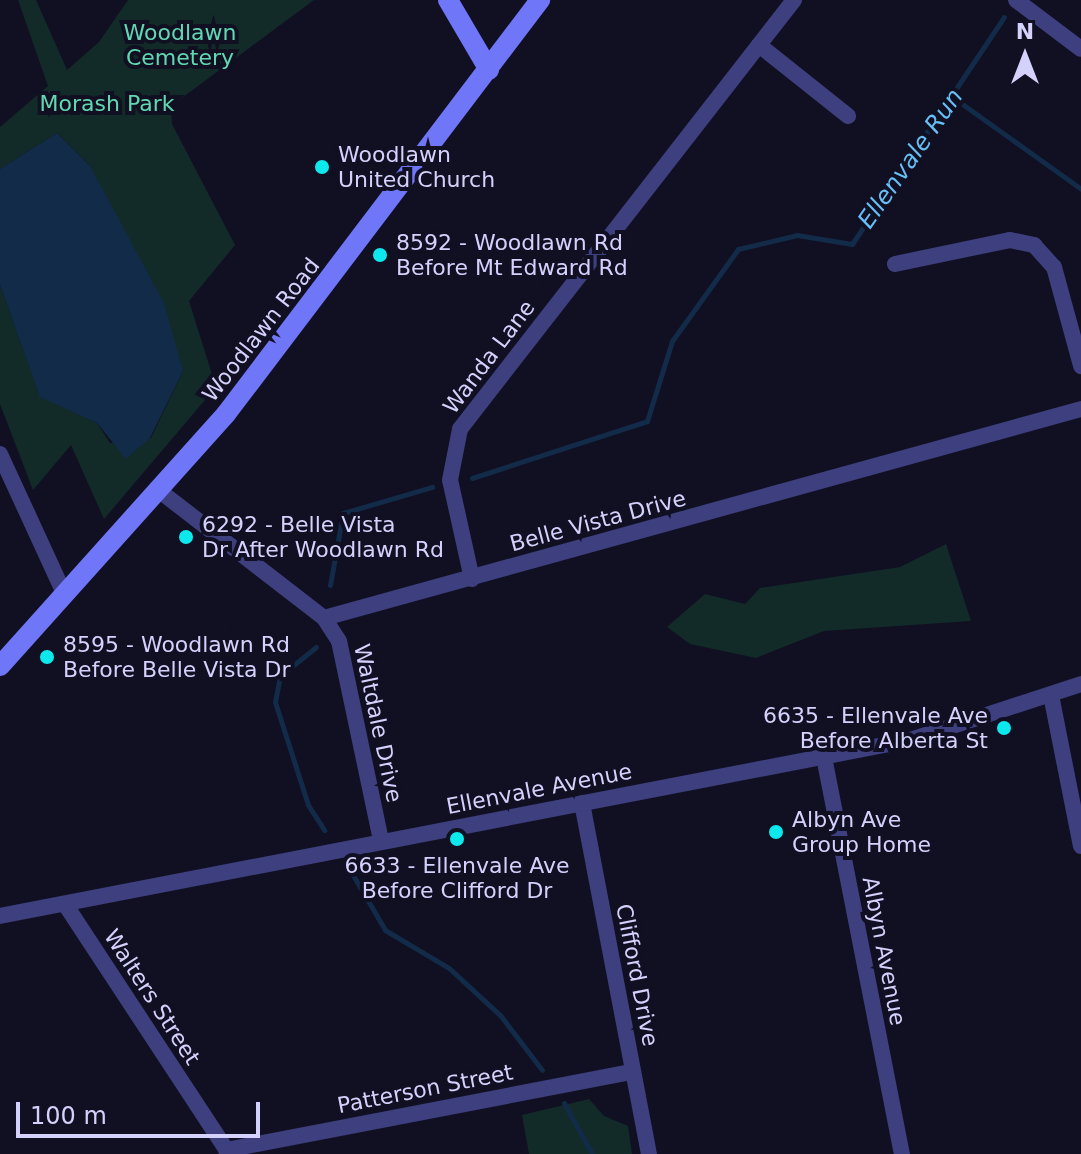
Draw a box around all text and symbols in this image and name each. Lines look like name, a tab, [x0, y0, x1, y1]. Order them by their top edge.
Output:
north arrow	[985, 16, 1065, 96]
park label: Woodlawn Cemetery	[124, 19, 236, 70]
text: N	[1016, 19, 1034, 44]
water label: Ellenvale Run	[852, 84, 970, 234]
park label: Morash Park	[40, 91, 174, 117]
place label: Woodlawn United Church	[338, 141, 495, 192]
marker: Woodlawn United Church	[313, 158, 331, 176]
place label: 8592 - Woodlawn Rd Before Mt Edward Rd	[396, 229, 628, 280]
marker: 8592 - Woodlawn Rd Before Mt Edward Rd	[371, 246, 389, 264]
street label: Woodlawn Road	[197, 253, 325, 407]
street label: Wanda Lane	[438, 295, 540, 419]
street label: Belle Vista Drive	[507, 485, 689, 557]
place label: 6292 - Belle Vista Dr After Woodlawn Rd	[202, 511, 444, 562]
marker: 6292 - Belle Vista Dr After Woodlawn Rd	[177, 528, 195, 546]
place label: 8595 - Woodlawn Rd Before Belle Vista Dr	[63, 631, 291, 682]
street label: Waltdale Drive	[348, 641, 408, 805]
marker: 8595 - Woodlawn Rd Before Belle Vista Dr	[38, 648, 56, 666]
place label: 6635 - Ellenvale Ave Before Alberta St	[763, 702, 988, 754]
marker: 6635 - Ellenvale Ave Before Alberta St	[995, 719, 1013, 737]
street label: Ellenvale Avenue	[444, 758, 634, 820]
place label: Albyn Ave Group Home	[792, 806, 931, 858]
marker: Albyn Ave Group Home	[767, 823, 785, 841]
marker: 6633 - Ellenvale Ave Before Clifford Dr	[448, 830, 466, 848]
place label: 6633 - Ellenvale Ave Before Clifford Dr	[345, 852, 569, 904]
street label: Albyn Avenue	[857, 874, 911, 1028]
street label: Clifford Drive	[610, 902, 664, 1048]
street label: Walters Street	[98, 924, 206, 1070]
street label: Patterson Street	[335, 1059, 515, 1119]
scale bar	[20, 1086, 264, 1136]
text: 100 m	[30, 1102, 107, 1130]

